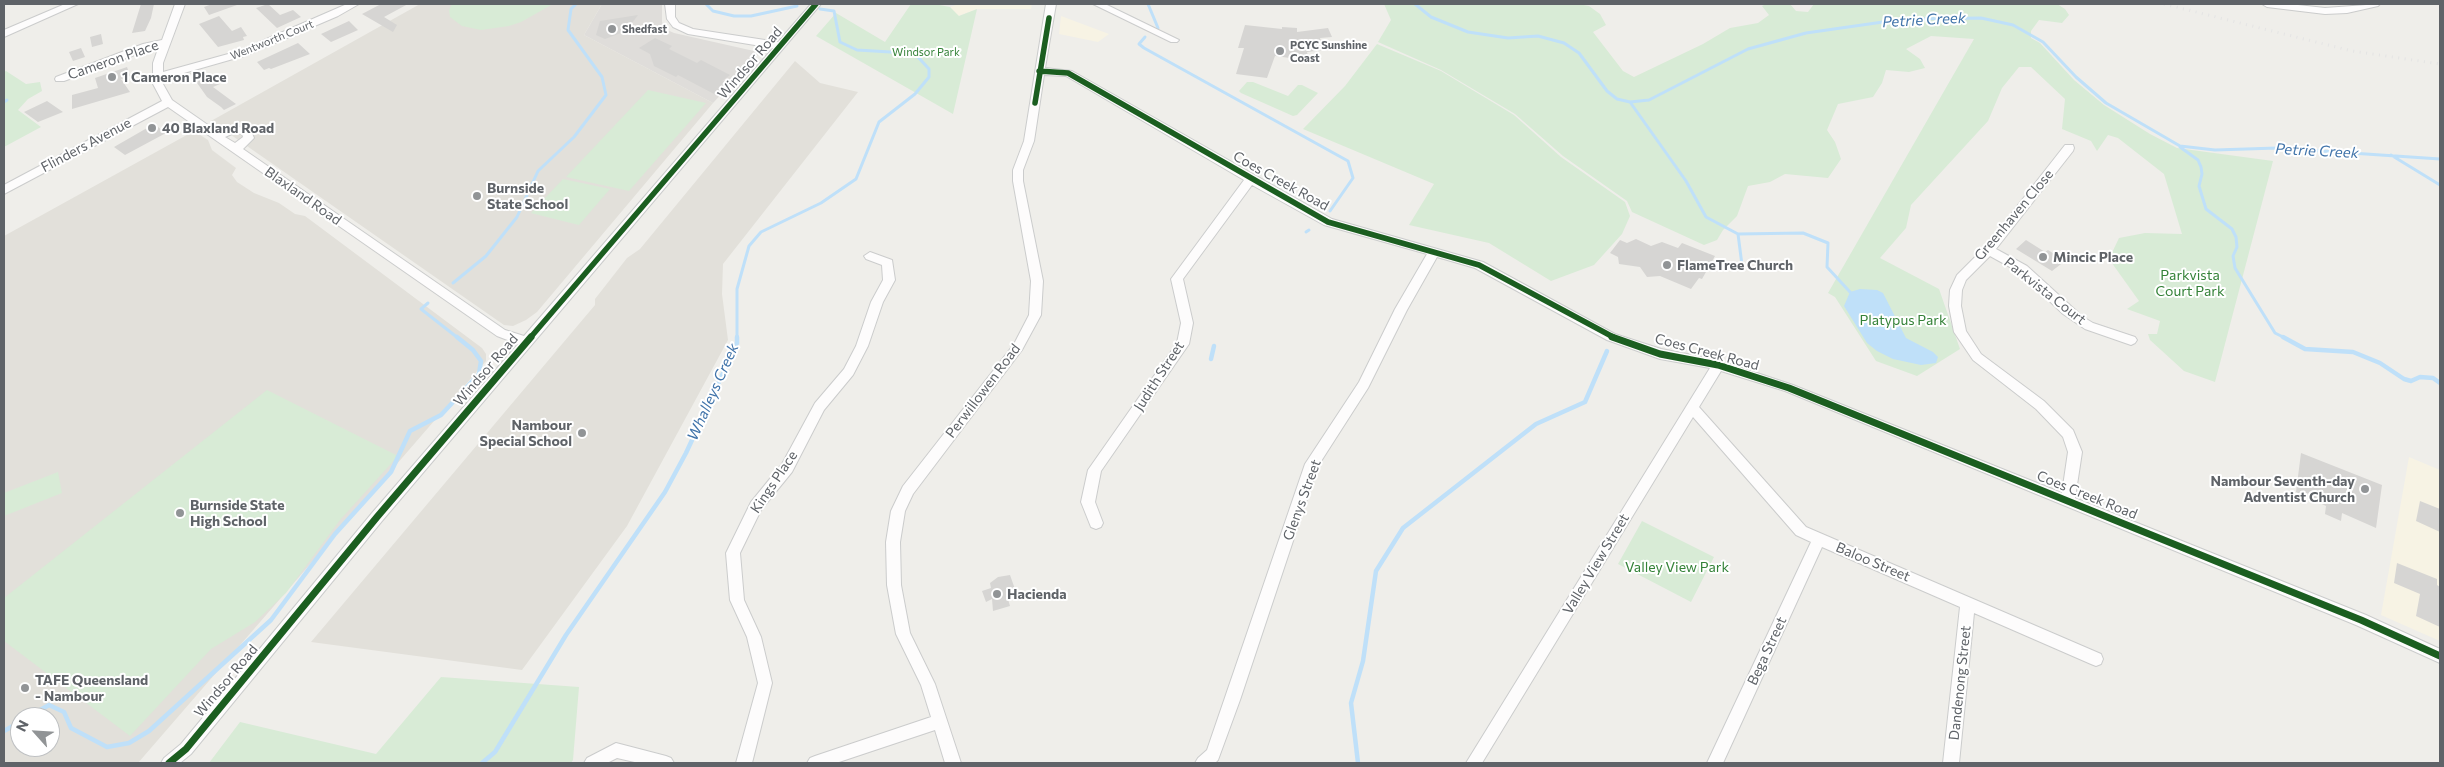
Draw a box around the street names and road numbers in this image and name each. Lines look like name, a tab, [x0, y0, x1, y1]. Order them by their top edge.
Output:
street label: Wentworth Court	[228, 17, 316, 63]
street label: Windsor Road	[714, 24, 786, 102]
street label: Cameron Place	[65, 37, 161, 83]
street label: Flinders Avenue	[38, 114, 134, 176]
street label: Coes Creek Road	[1230, 148, 1332, 214]
street label: Blaxland Road	[261, 163, 345, 229]
street label: Greenhaven Close	[1971, 166, 2057, 264]
street label: Parkvista Court	[2001, 254, 2089, 328]
street label: Coes Creek Road	[1653, 330, 1761, 374]
street label: Windsor Road	[450, 331, 522, 409]
street label: Judith Street	[1130, 338, 1188, 414]
street label: Perwillowen Road	[942, 341, 1024, 441]
street label: Kings Place	[747, 448, 801, 516]
street label: Glenys Street	[1280, 457, 1324, 543]
street label: Coes Creek Road	[2034, 467, 2140, 523]
street label: Valley View Street	[1559, 511, 1633, 617]
street label: Baloo Street	[1833, 539, 1913, 585]
street label: Bega Street	[1744, 614, 1790, 688]
street label: Dandenong Street	[1946, 625, 1974, 741]
street label: Windsor Road	[191, 641, 261, 721]

